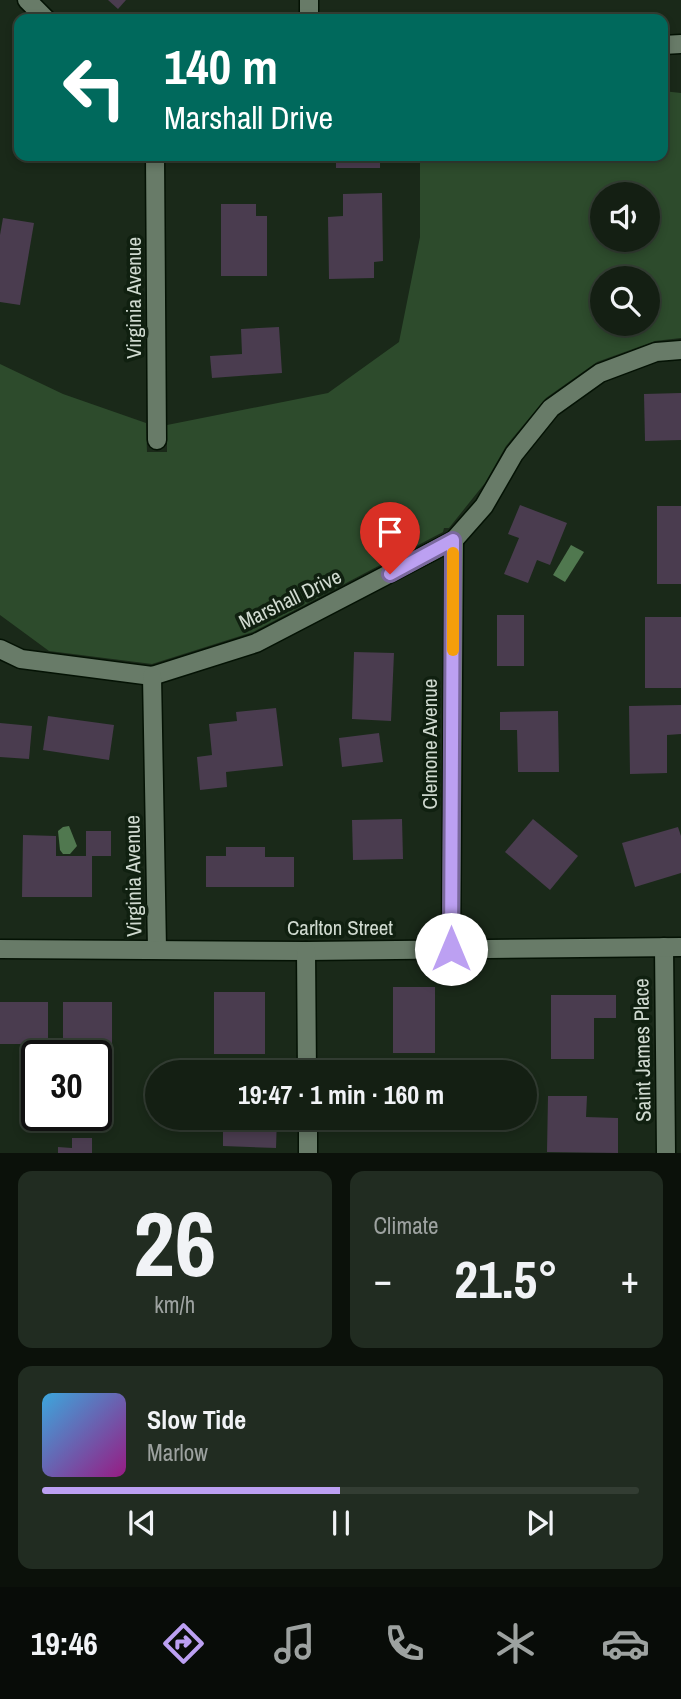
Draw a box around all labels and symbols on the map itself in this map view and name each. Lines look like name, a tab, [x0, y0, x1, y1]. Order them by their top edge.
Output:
street label: Virginia Avenue	[119, 237, 148, 359]
pin	[360, 502, 420, 574]
street label: Marshall Drive	[234, 562, 346, 636]
street label: Clemone Avenue	[415, 679, 444, 809]
street label: Virginia Avenue	[117, 815, 149, 937]
position arrow	[414, 912, 488, 986]
street label: Carlton Street	[287, 913, 393, 942]
street label: Saint James Place	[626, 978, 658, 1122]
speed limit sign: 30	[21, 1040, 112, 1131]

